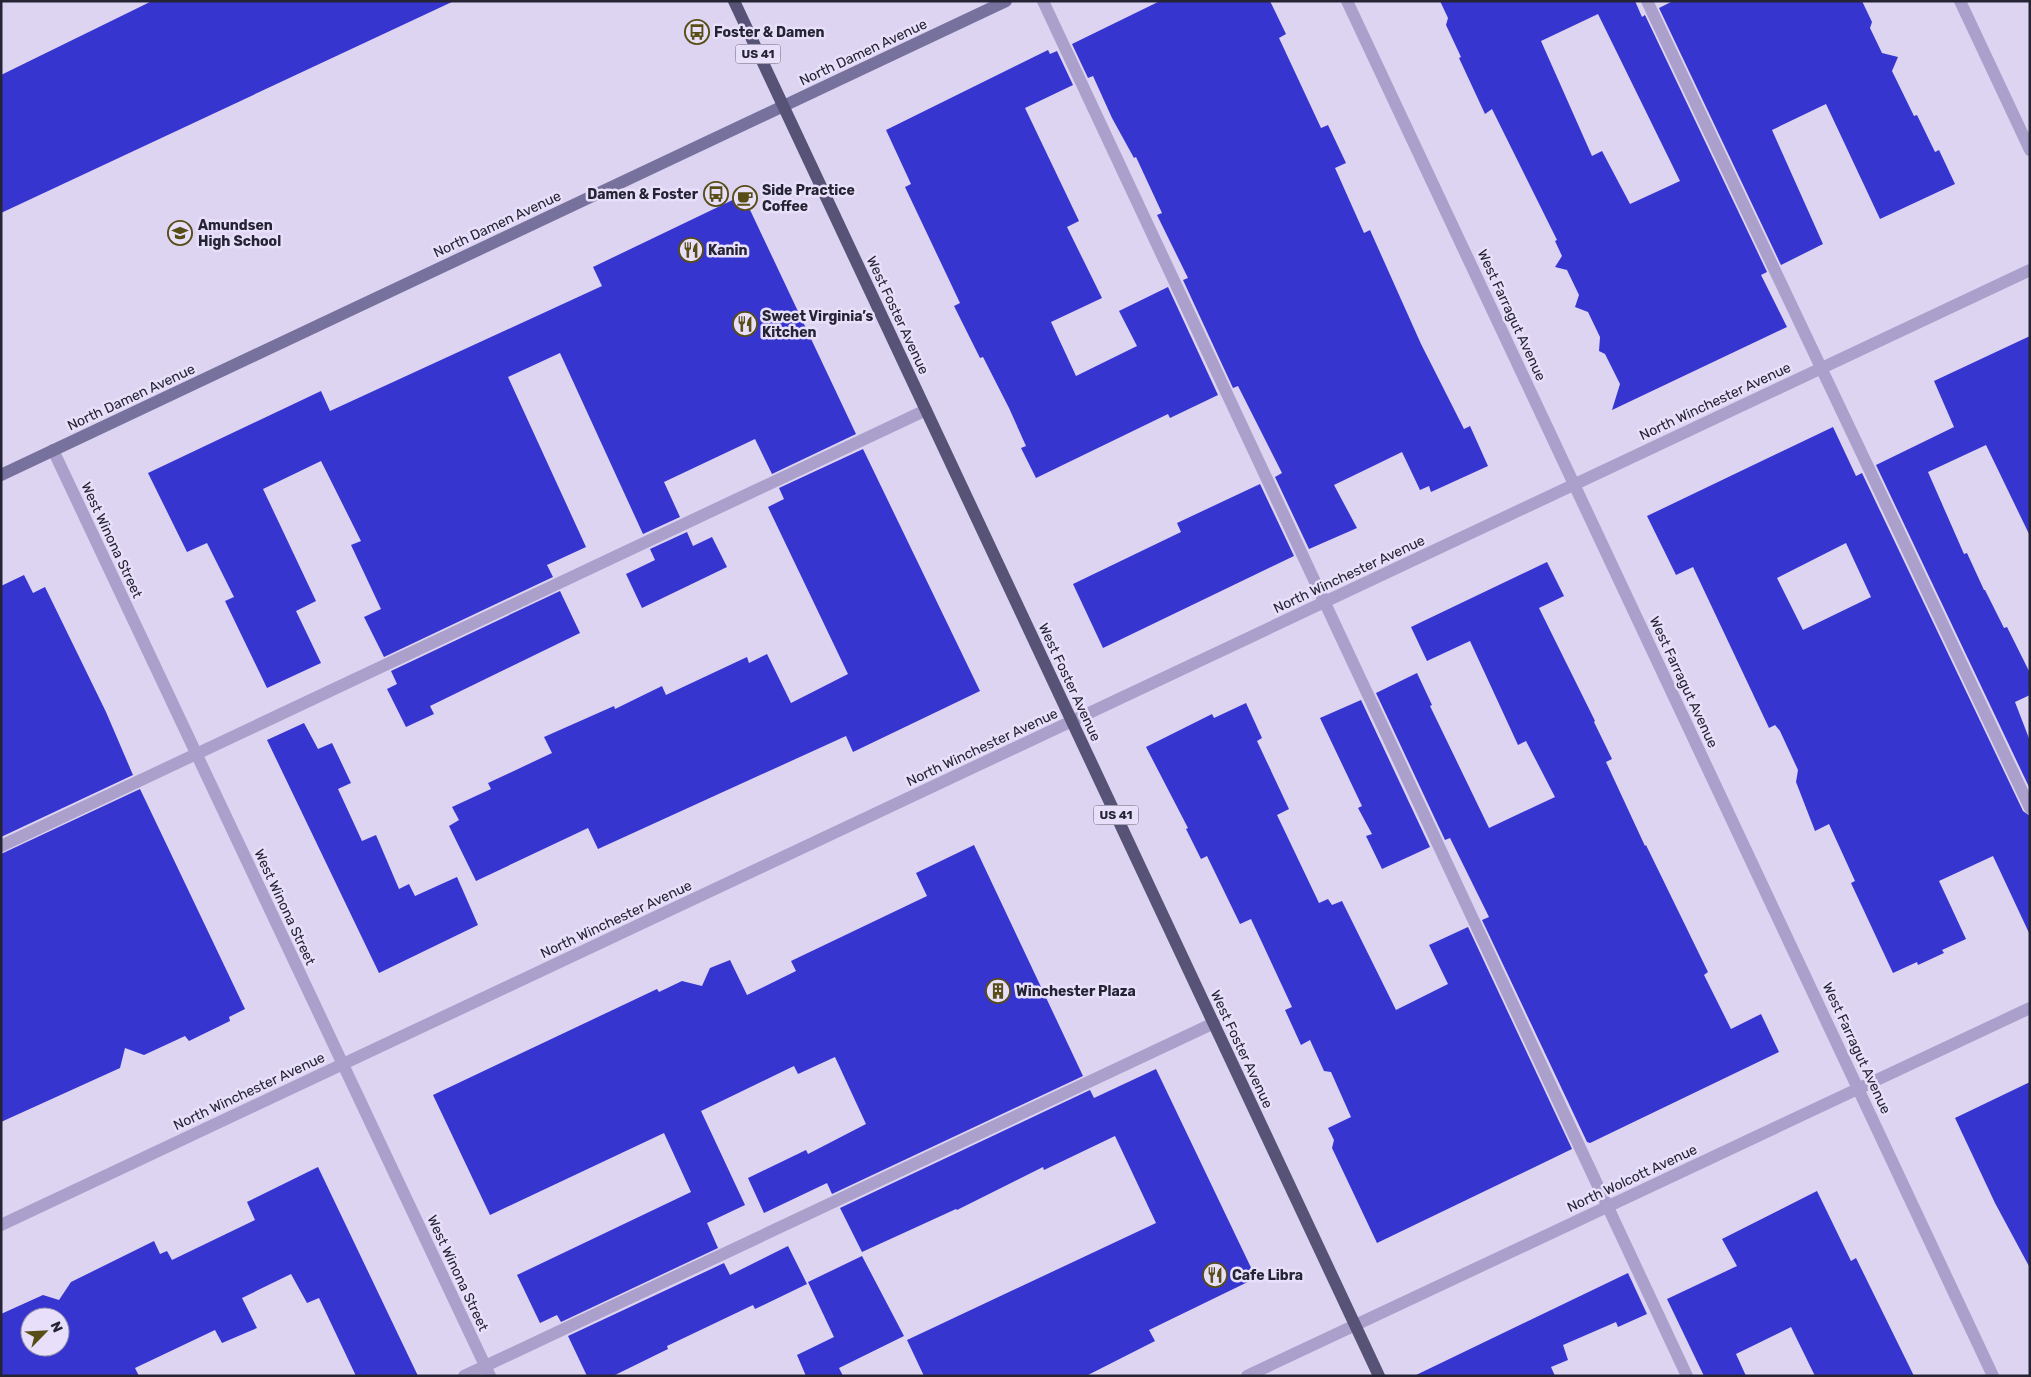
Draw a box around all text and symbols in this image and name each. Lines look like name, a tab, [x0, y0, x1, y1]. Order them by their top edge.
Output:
street label: North Damen Avenue	[797, 15, 930, 89]
bus stop icon: Foster & Damen	[684, 19, 710, 45]
place label: Foster & Damen	[714, 24, 825, 41]
road number: US 41	[736, 44, 780, 64]
bus stop icon: Damen & Foster	[703, 181, 729, 207]
place label: Side Practice Coffee	[762, 182, 855, 215]
cafe icon: Side Practice Coffee	[732, 185, 758, 211]
place label: Damen & Foster	[587, 186, 699, 203]
street label: North Damen Avenue	[431, 187, 564, 261]
place label: Amundsen High School	[198, 217, 281, 250]
school or university icon: Amundsen High School	[167, 220, 193, 246]
restaurant icon: Kanin	[678, 237, 704, 263]
place label: Kanin	[708, 242, 747, 259]
street label: West Farragut Avenue	[1474, 247, 1550, 384]
street label: West Foster Avenue	[863, 253, 932, 377]
place label: Sweet Virginia’s Kitchen	[762, 308, 874, 341]
restaurant icon: Sweet Virginia’s Kitchen	[732, 311, 758, 337]
street label: North Winchester Avenue	[1637, 359, 1794, 444]
street label: North Damen Avenue	[65, 360, 198, 434]
street label: West Winona Street	[77, 480, 146, 601]
street label: North Winchester Avenue	[1271, 532, 1428, 617]
street label: West Farragut Avenue	[1646, 614, 1722, 751]
street label: West Foster Avenue	[1035, 620, 1104, 744]
street label: North Winchester Avenue	[904, 705, 1061, 790]
road number: US 41	[1094, 806, 1138, 824]
street label: West Winona Street	[250, 847, 319, 968]
street label: North Winchester Avenue	[538, 877, 695, 962]
building icon: Winchester Plaza	[985, 978, 1011, 1004]
street label: West Farragut Avenue	[1819, 980, 1895, 1117]
place label: Winchester Plaza	[1016, 983, 1136, 1000]
street label: West Foster Avenue	[1207, 987, 1276, 1111]
street label: North Winchester Avenue	[171, 1049, 328, 1134]
street label: North Wolcott Avenue	[1565, 1141, 1700, 1216]
street label: West Winona Street	[423, 1213, 492, 1334]
restaurant icon: Cafe Libra	[1202, 1262, 1228, 1288]
place label: Cafe Libra	[1232, 1267, 1303, 1284]
north arrow	[20, 1307, 70, 1357]
text: N	[47, 1319, 66, 1335]

